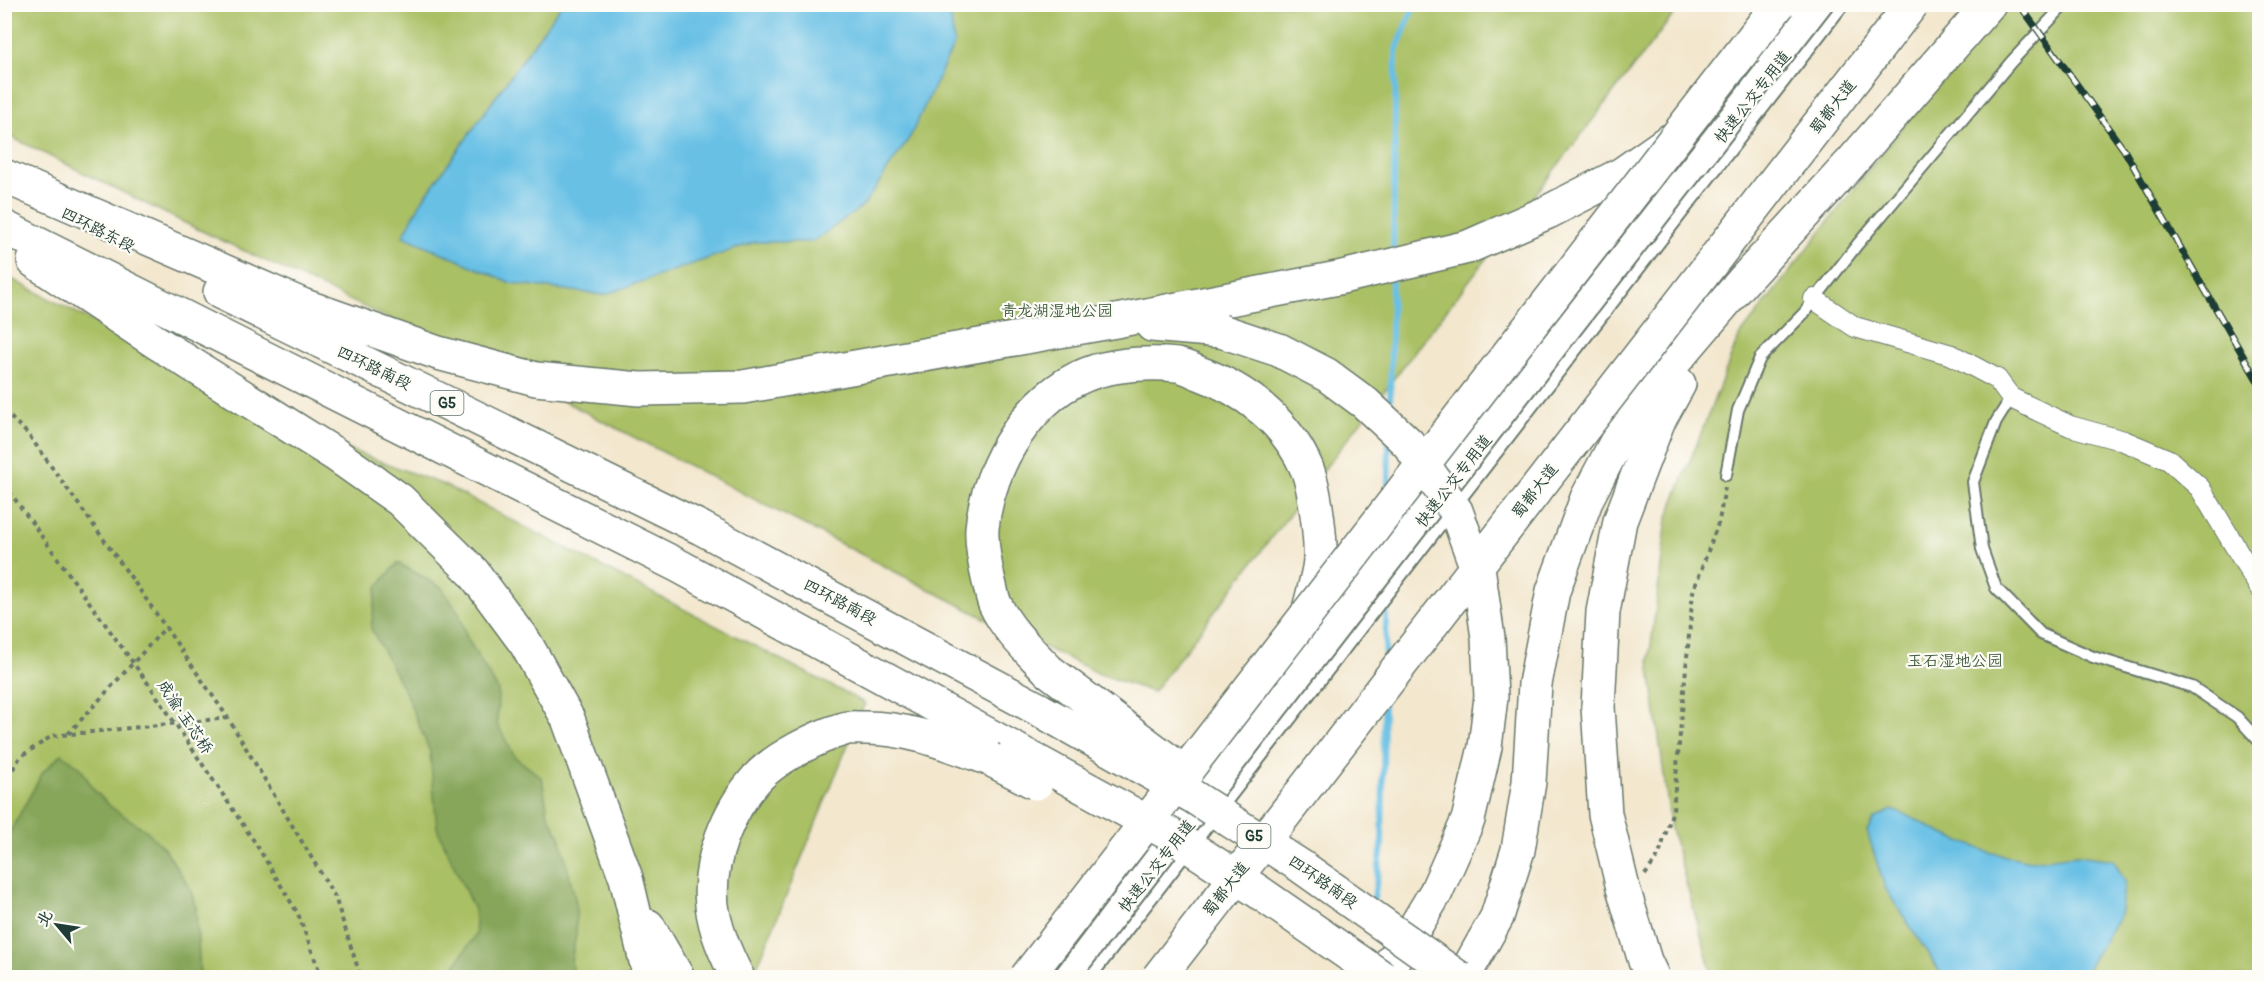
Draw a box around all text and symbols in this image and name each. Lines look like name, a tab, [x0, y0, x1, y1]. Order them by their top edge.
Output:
street label: 快速公交专用道	[1711, 47, 1795, 147]
street label: 蜀都大道	[1805, 76, 1861, 138]
street label: 四环路东段	[58, 203, 138, 257]
park label: 青龙湖湿地公园	[1001, 301, 1113, 321]
street label: 四环路南段	[334, 341, 414, 395]
road number: G5	[430, 391, 464, 415]
street label: 快速公交专用道	[1412, 431, 1496, 531]
street label: 蜀都大道	[1507, 460, 1563, 522]
street label: 四环路南段	[800, 574, 880, 630]
park label: 玉石湿地公园	[1907, 651, 2003, 671]
street label: 成渝·玉芯桥	[153, 676, 217, 758]
street label: 快速公交专用道	[1115, 816, 1199, 916]
road number: G5	[1238, 824, 1270, 848]
street label: 四环路南段	[1284, 851, 1362, 913]
street label: 蜀都大道	[1198, 858, 1254, 920]
north arrow	[27, 895, 87, 955]
text: 北	[32, 906, 57, 930]

